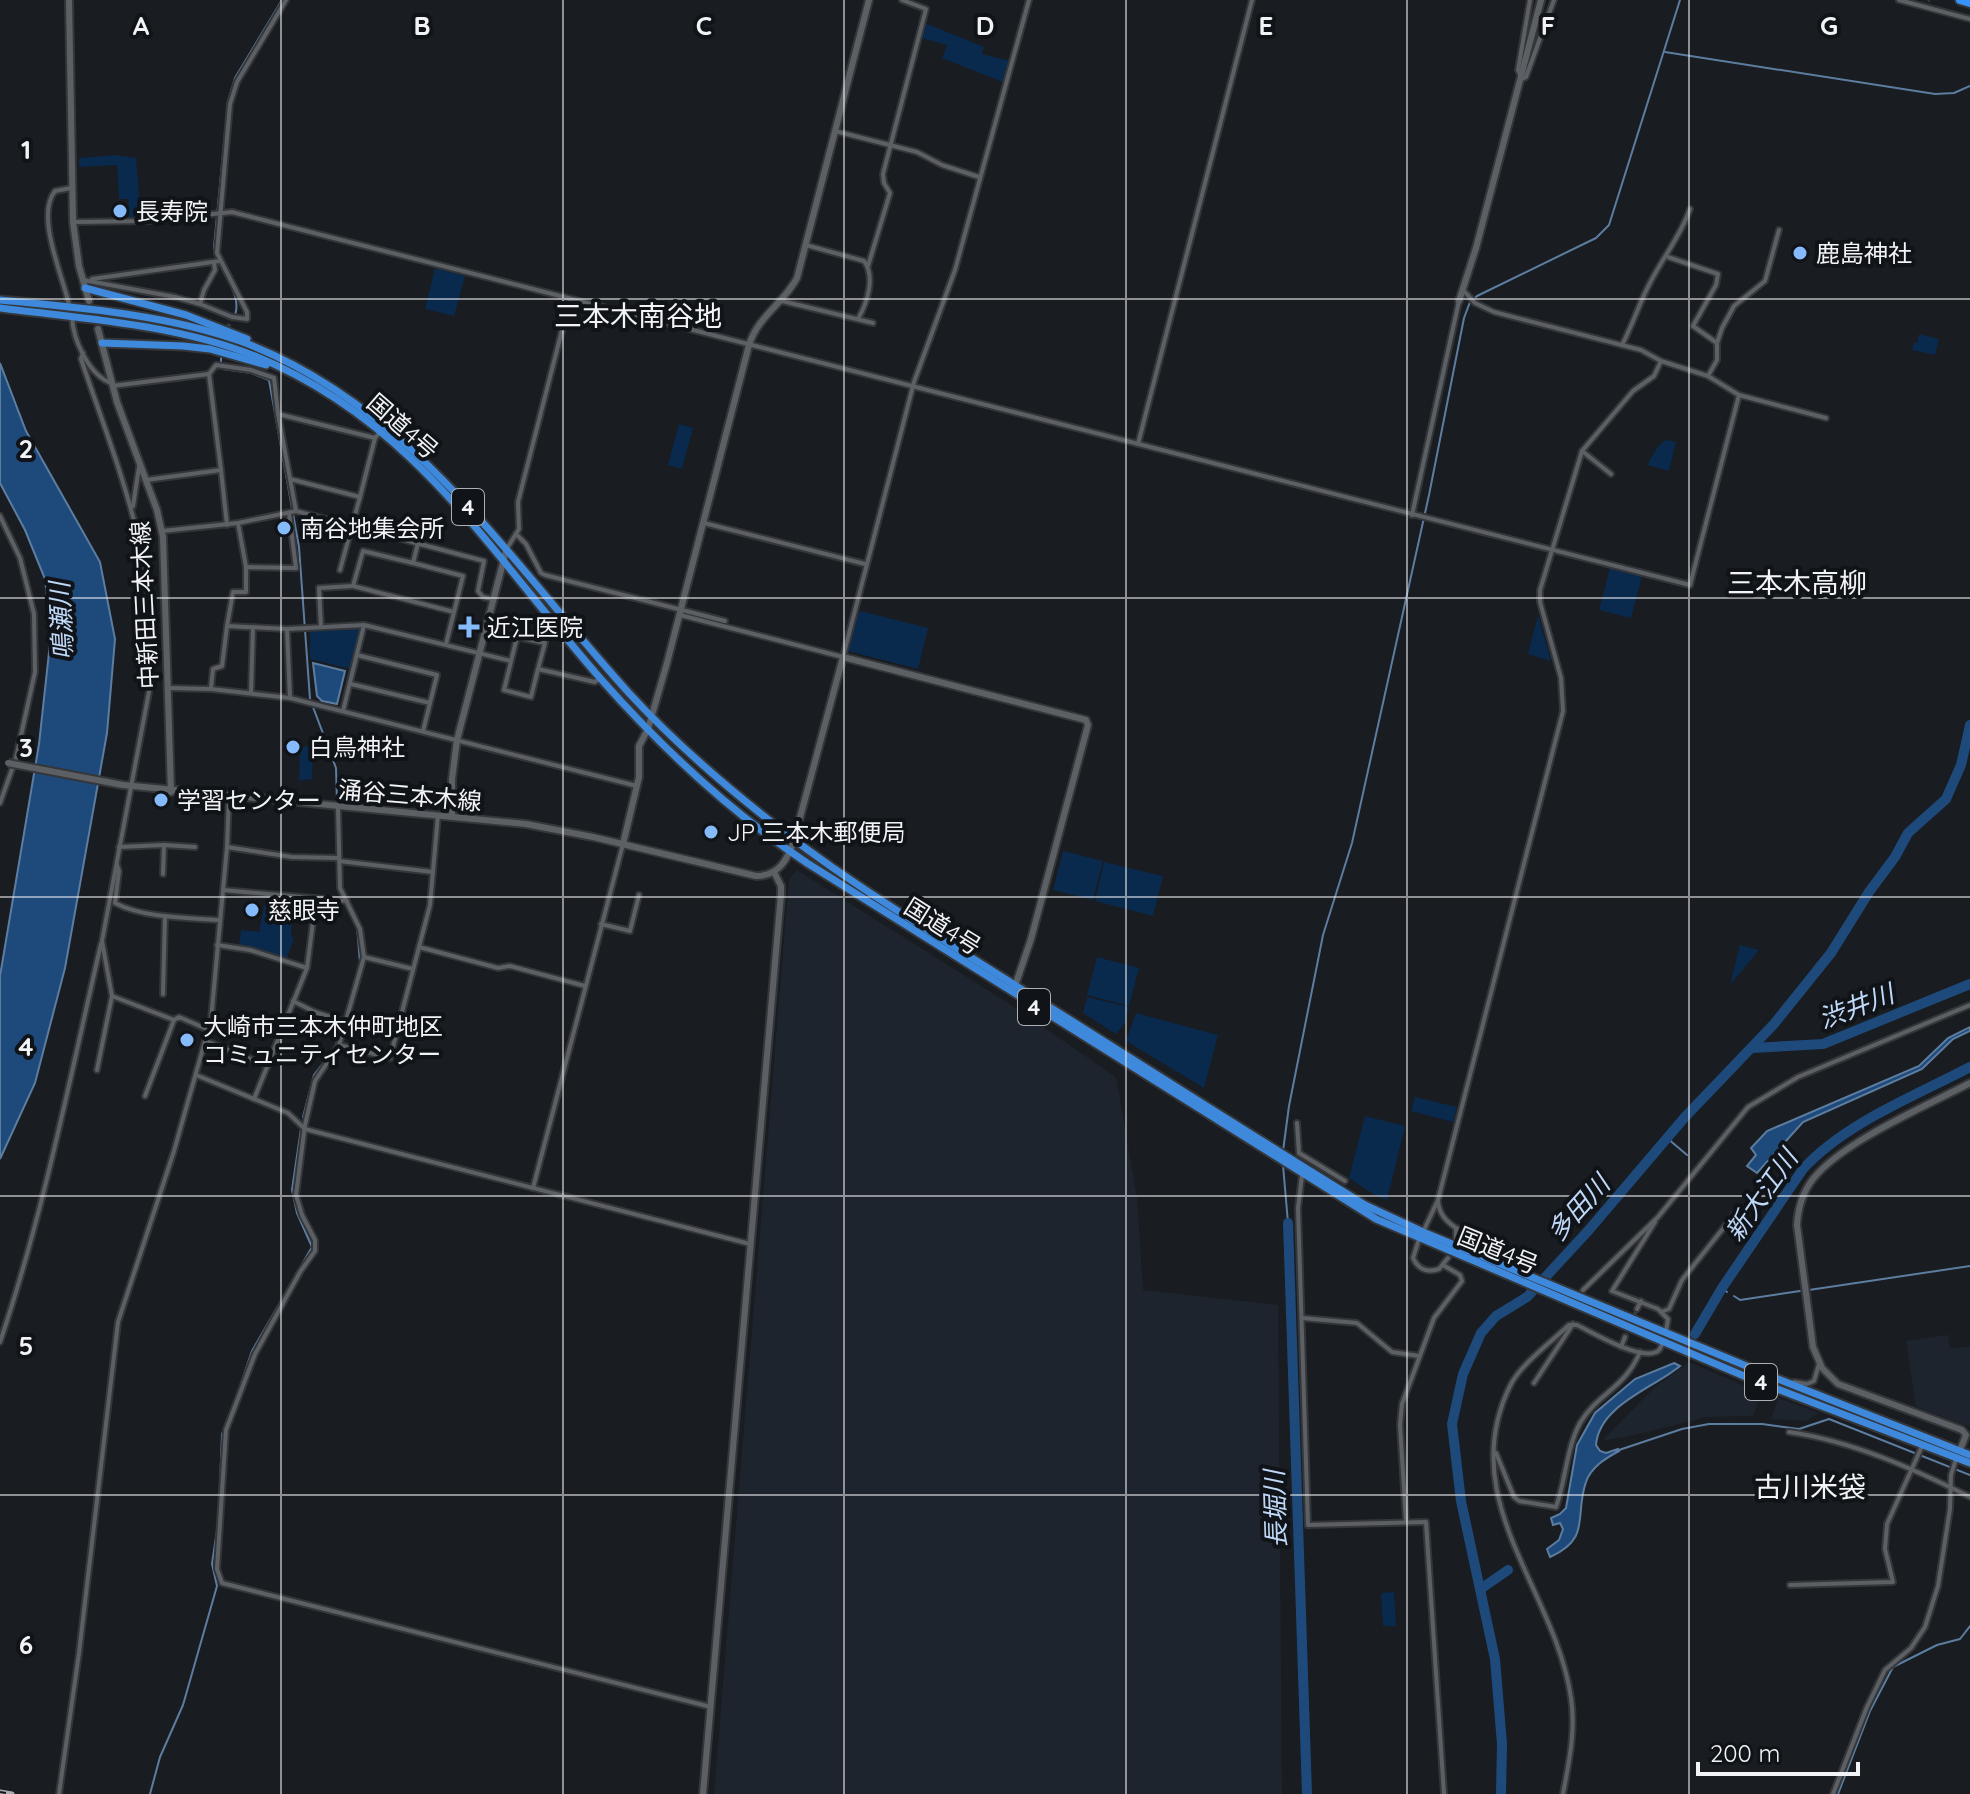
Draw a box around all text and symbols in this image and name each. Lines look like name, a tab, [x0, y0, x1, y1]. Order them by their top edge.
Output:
text: A	[133, 9, 150, 42]
text: B	[413, 9, 431, 42]
text: C	[696, 9, 712, 42]
text: D	[976, 9, 994, 42]
text: E	[1259, 9, 1273, 42]
text: F	[1541, 9, 1555, 42]
text: G	[1820, 9, 1838, 42]
text: 1	[21, 133, 31, 166]
place label: 長寿院	[136, 196, 208, 226]
marker: 長寿院	[111, 202, 129, 220]
place label: 鹿島神社	[1816, 238, 1912, 268]
marker: 鹿島神社	[1791, 244, 1809, 262]
district label: 三本木南谷地	[554, 298, 722, 333]
street label: 国道4号	[361, 387, 445, 465]
text: 2	[19, 432, 33, 465]
road number: 4	[452, 489, 484, 525]
place label: 南谷地集会所	[300, 513, 444, 543]
marker: 南谷地集会所	[275, 519, 293, 537]
street label: 中新田三本木線	[125, 520, 163, 690]
district label: 三本木高柳	[1727, 565, 1867, 600]
water label: 鳴瀬川	[42, 578, 80, 661]
place label: 近江医院	[487, 612, 583, 642]
marker: 近江医院	[458, 616, 480, 638]
text: 3	[19, 731, 33, 764]
place label: 白鳥神社	[309, 732, 405, 762]
marker: 白鳥神社	[284, 738, 302, 756]
street label: 涌谷三本木線	[337, 774, 483, 816]
place label: 学習センター	[177, 785, 321, 815]
marker: 学習センター	[152, 791, 170, 809]
place label: JP 三本木郵便局	[727, 817, 906, 847]
marker: JP 三本木郵便局	[702, 823, 720, 841]
street label: 国道4号	[899, 891, 987, 961]
place label: 慈眼寺	[268, 895, 340, 925]
marker: 慈眼寺	[243, 901, 261, 919]
water label: 渋井川	[1814, 976, 1901, 1035]
road number: 4	[1018, 989, 1050, 1025]
place label: 大崎市三本木仲町地区 コミュニティセンター	[203, 1011, 443, 1069]
text: 4	[18, 1030, 34, 1063]
marker: 大崎市三本木仲町地区 コミュニティセンター	[178, 1031, 196, 1049]
water label: 新大江川	[1718, 1140, 1806, 1247]
water label: 多田川	[1540, 1166, 1618, 1248]
street label: 国道4号	[1453, 1220, 1543, 1280]
text: 5	[19, 1329, 33, 1362]
road number: 4	[1745, 1364, 1777, 1400]
water label: 長堀川	[1257, 1466, 1293, 1549]
district label: 古川米袋	[1754, 1469, 1866, 1504]
text: 6	[19, 1628, 33, 1661]
scale bar	[1698, 1726, 1858, 1776]
text: 200 m	[1710, 1738, 1780, 1768]

